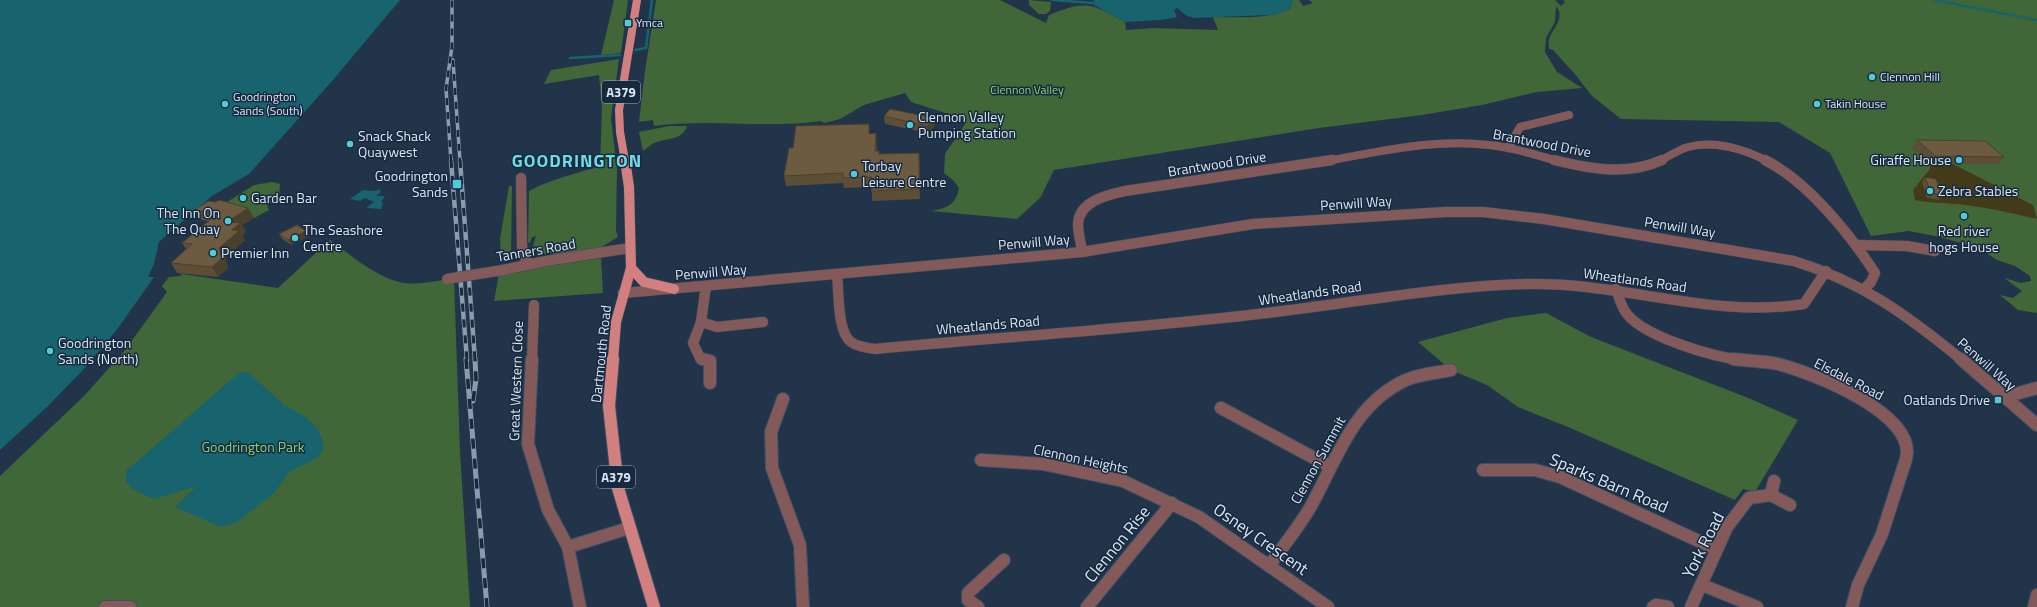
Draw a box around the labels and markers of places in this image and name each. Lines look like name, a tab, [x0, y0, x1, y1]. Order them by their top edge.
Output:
place label: Ymca	[636, 13, 663, 32]
marker: Ymca	[623, 18, 633, 28]
place label: Clennon Hill	[1880, 67, 1940, 86]
marker: Clennon Hill	[1867, 72, 1877, 82]
place label: Goodrington Sands (South)	[233, 87, 303, 120]
place label: Takin House	[1825, 94, 1886, 113]
marker: Goodrington Sands (South)	[220, 99, 230, 109]
marker: Takin House	[1812, 99, 1822, 109]
place label: Clennon Valley Pumping Station	[918, 106, 1016, 143]
marker: Clennon Valley Pumping Station	[905, 120, 915, 130]
place label: Snack Shack Quaywest	[358, 125, 431, 162]
marker: Snack Shack Quaywest	[345, 139, 355, 149]
place label: Giraffe House	[1870, 149, 1951, 170]
place label: Torbay Leisure Centre	[862, 155, 946, 192]
marker: Giraffe House	[1954, 155, 1964, 165]
place label: Goodrington Sands	[375, 165, 448, 202]
marker: Torbay Leisure Centre	[849, 169, 859, 179]
marker: Goodrington Sands	[451, 178, 463, 190]
place label: Zebra Stables	[1938, 180, 2018, 201]
marker: Zebra Stables	[1925, 186, 1935, 196]
place label: Garden Bar	[251, 187, 317, 208]
marker: Garden Bar	[238, 193, 248, 203]
place label: The Inn On The Quay	[157, 202, 220, 239]
marker: Red river hogs House	[1959, 211, 1969, 221]
marker: The Inn On The Quay	[223, 216, 233, 226]
place label: The Seashore Centre	[303, 219, 383, 256]
place label: Red river hogs House	[1929, 220, 1999, 257]
marker: The Seashore Centre	[290, 233, 300, 243]
place label: Premier Inn	[221, 242, 289, 263]
marker: Premier Inn	[208, 248, 218, 258]
place label: Goodrington Sands (North)	[58, 332, 139, 369]
marker: Goodrington Sands (North)	[45, 346, 55, 356]
place label: Oatlands Drive	[1903, 389, 1990, 410]
marker: Oatlands Drive	[1993, 395, 2003, 405]

